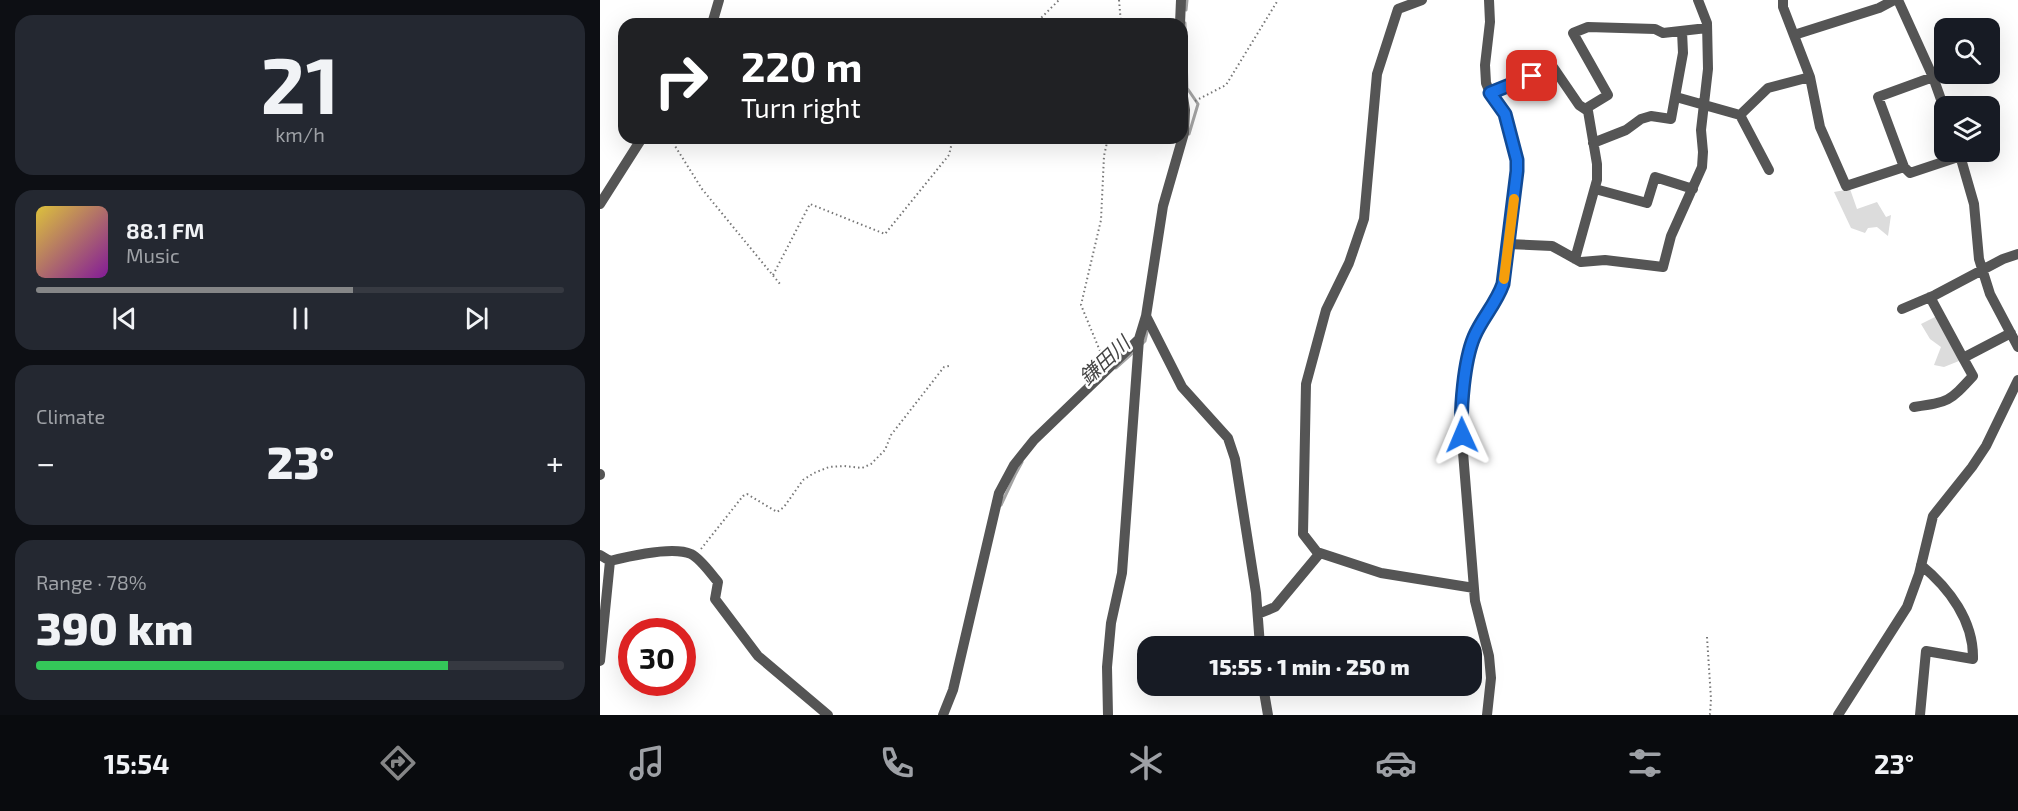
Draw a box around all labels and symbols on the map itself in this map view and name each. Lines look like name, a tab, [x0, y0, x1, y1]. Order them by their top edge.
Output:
pin	[1506, 50, 1557, 101]
water label: 鎌田川	[1074, 329, 1136, 389]
position arrow	[1430, 403, 1494, 467]
speed limit sign: 30	[618, 618, 696, 696]

